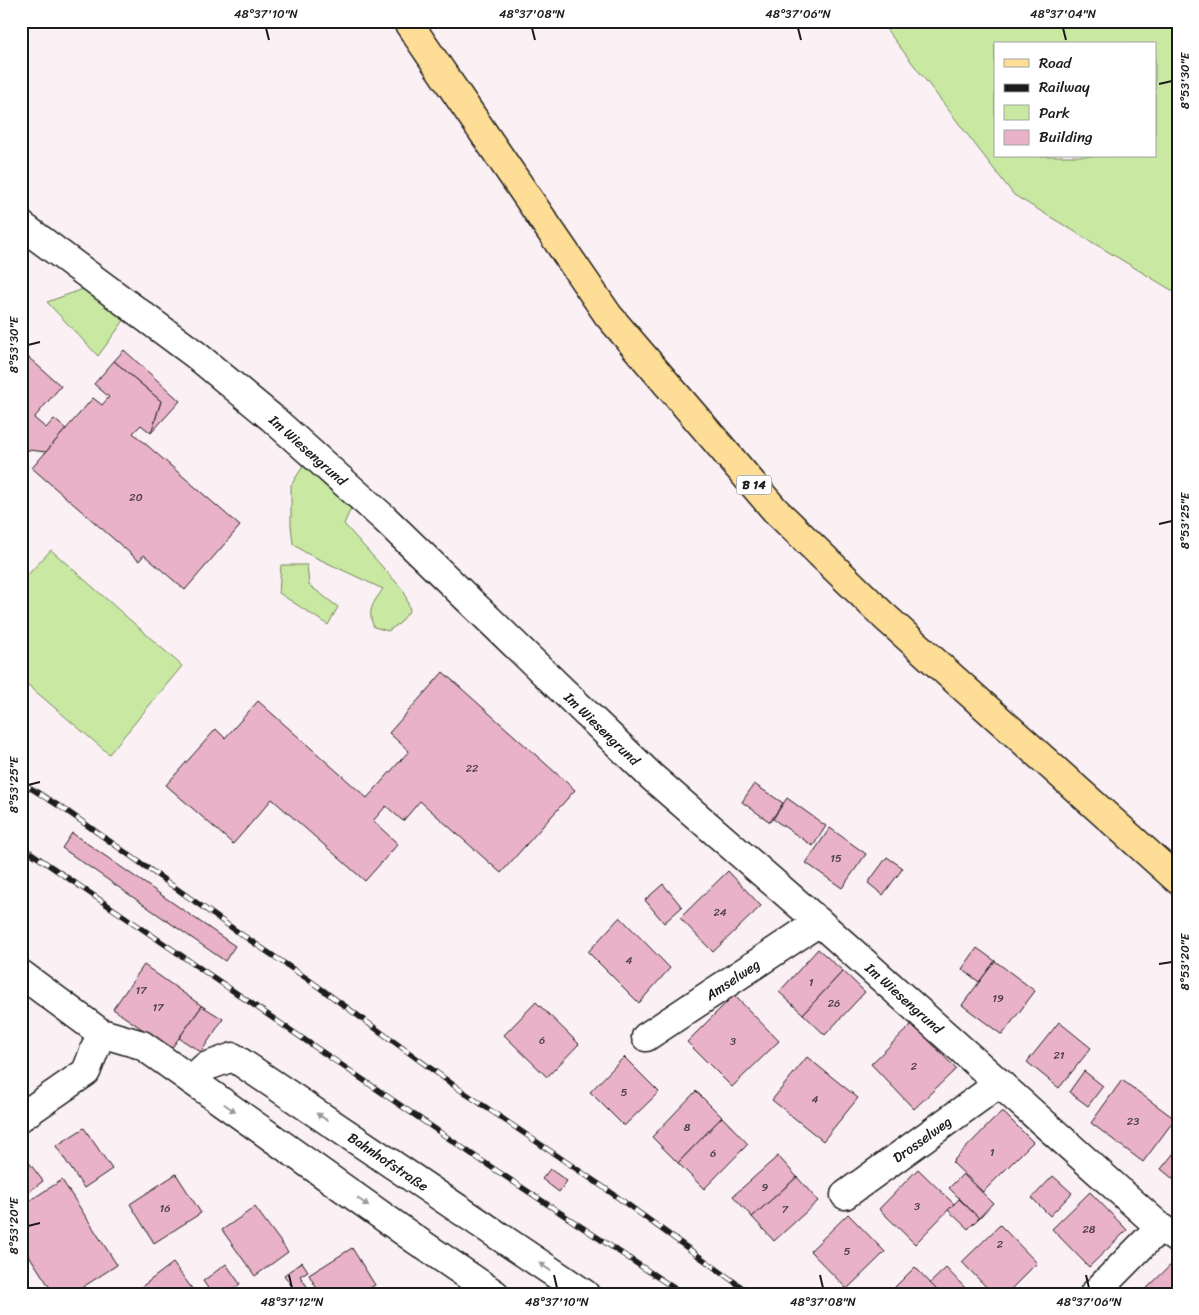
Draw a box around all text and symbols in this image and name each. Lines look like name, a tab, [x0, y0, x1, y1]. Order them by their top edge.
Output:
text: 48°37'10"N	[234, 3, 299, 25]
text: 48°37'08"N	[499, 3, 566, 25]
text: 48°37'06"N	[765, 3, 831, 25]
text: 48°37'04"N	[1030, 3, 1097, 25]
legend	[994, 42, 1156, 158]
text: Road	[1039, 50, 1072, 76]
text: 8°53'30"E	[1174, 51, 1196, 109]
text: Railway	[1039, 74, 1090, 100]
text: Park	[1039, 100, 1070, 126]
text: Building	[1039, 124, 1093, 150]
text: 8°53'30"E	[3, 315, 25, 373]
street label: Im Wiesengrund	[262, 408, 354, 493]
road number: B 14	[736, 476, 772, 494]
house number: 20	[129, 488, 143, 507]
text: 8°53'25"E	[1174, 491, 1196, 549]
street label: Im Wiesengrund	[557, 685, 647, 773]
text: 8°53'25"E	[3, 755, 25, 813]
house number: 22	[466, 759, 479, 778]
house number: 15	[830, 849, 842, 868]
house number: 24	[713, 903, 727, 922]
text: 8°53'20"E	[1174, 932, 1196, 990]
house number: 4	[626, 951, 633, 970]
street label: Amselweg	[699, 952, 765, 1007]
street label: Im Wiesengrund	[859, 956, 950, 1041]
house number: 1	[809, 973, 814, 992]
house number: 17	[136, 981, 147, 1000]
house number: 19	[992, 989, 1004, 1008]
house number: 26	[828, 994, 840, 1013]
house number: 17	[153, 998, 164, 1017]
house number: 6	[539, 1031, 545, 1050]
house number: 3	[730, 1032, 736, 1051]
house number: 21	[1053, 1046, 1065, 1065]
house number: 2	[911, 1057, 918, 1076]
house number: 5	[621, 1083, 628, 1102]
house number: 4	[812, 1090, 819, 1109]
one-way arrow	[223, 1103, 237, 1113]
street label: Drosselweg	[887, 1109, 957, 1169]
house number: 23	[1127, 1112, 1139, 1131]
one-way arrow	[316, 1113, 329, 1122]
house number: 8	[684, 1118, 691, 1137]
street label: Bahnhofstraße	[343, 1125, 434, 1198]
house number: 1	[990, 1143, 995, 1162]
house number: 6	[710, 1144, 716, 1163]
house number: 9	[762, 1178, 769, 1197]
text: 8°53'20"E	[3, 1196, 25, 1254]
one-way arrow	[356, 1197, 370, 1207]
house number: 3	[914, 1197, 920, 1216]
house number: 16	[160, 1199, 170, 1218]
house number: 7	[782, 1200, 789, 1219]
house number: 28	[1083, 1220, 1096, 1239]
house number: 2	[997, 1235, 1004, 1254]
house number: 5	[844, 1242, 851, 1261]
one-way arrow	[538, 1262, 551, 1271]
text: 48°37'12"N	[260, 1291, 324, 1313]
text: 48°37'10"N	[525, 1291, 590, 1313]
text: 48°37'08"N	[790, 1291, 857, 1313]
text: 48°37'06"N	[1056, 1291, 1122, 1313]

